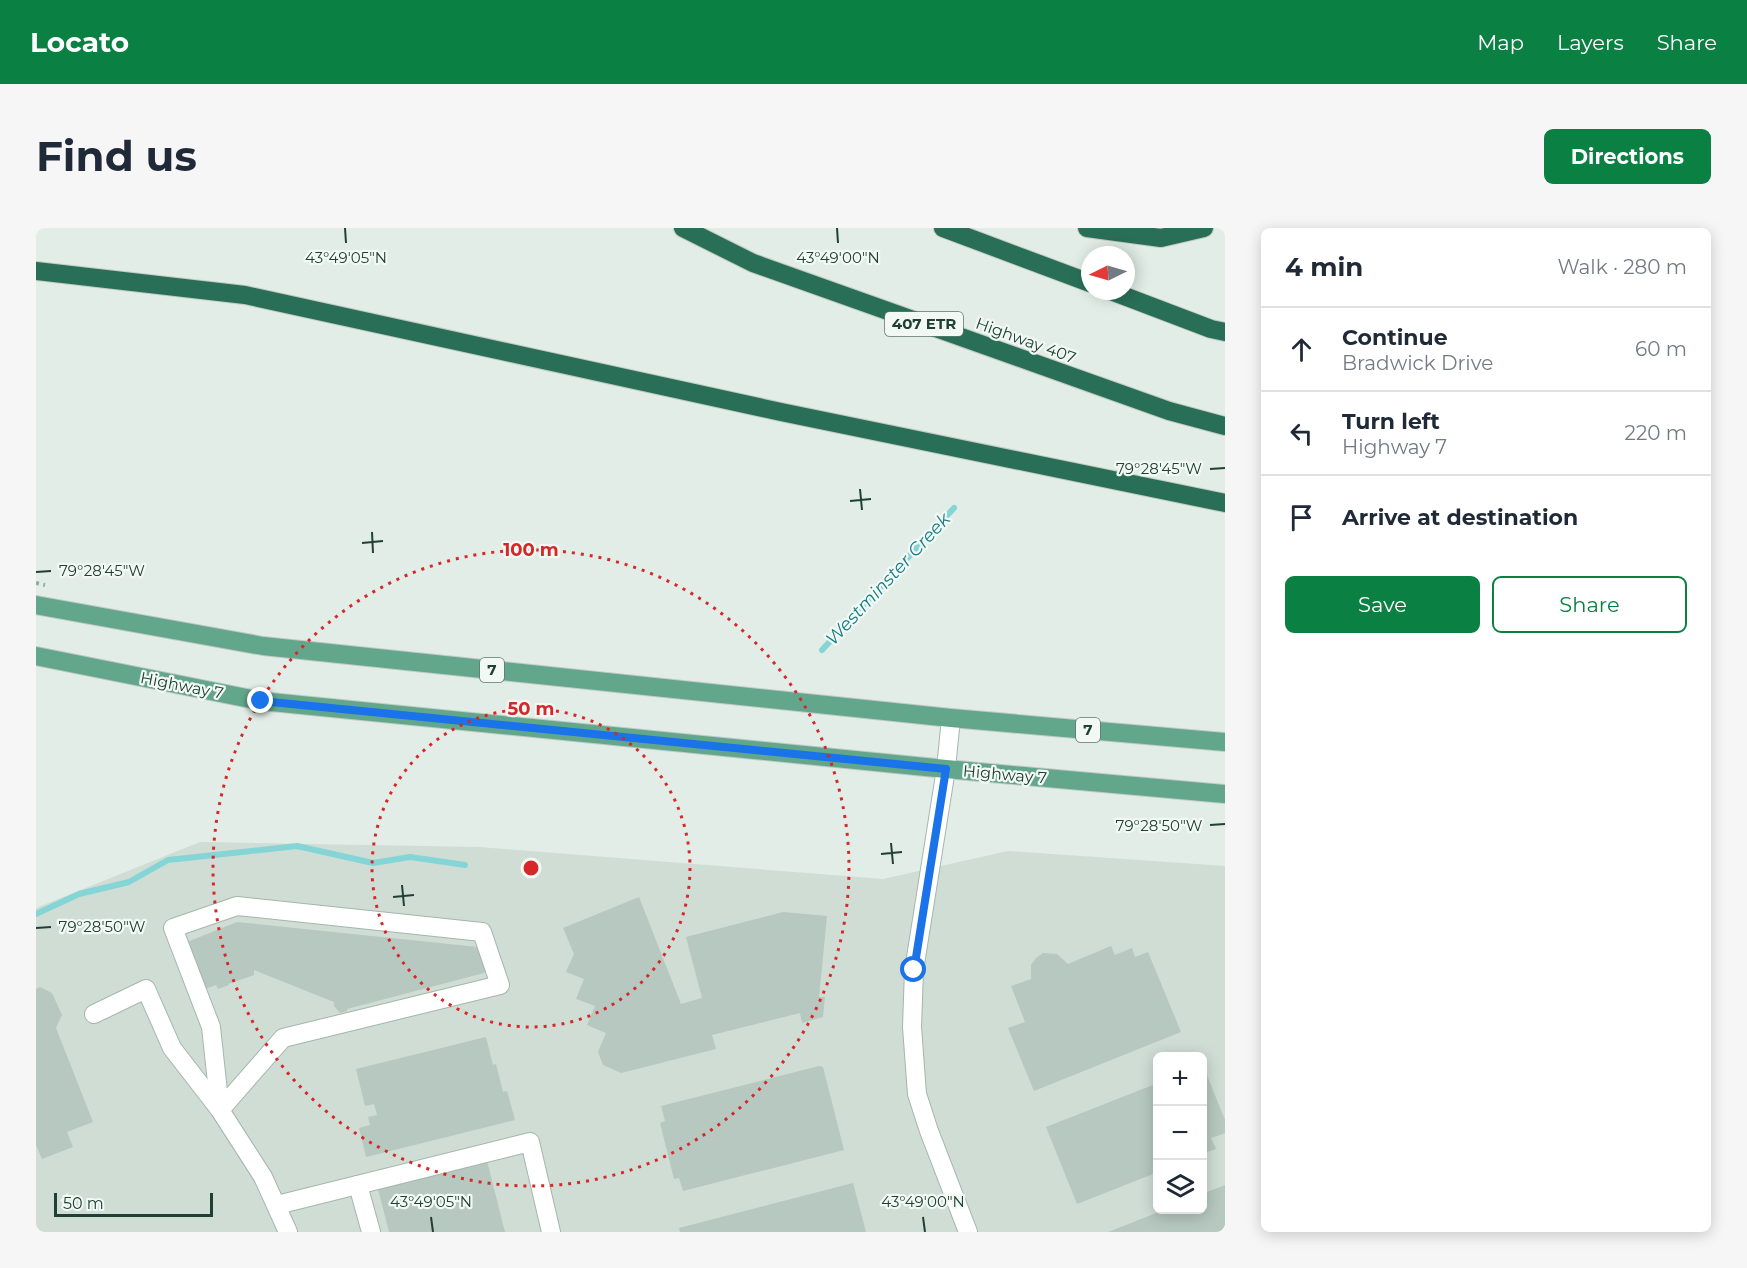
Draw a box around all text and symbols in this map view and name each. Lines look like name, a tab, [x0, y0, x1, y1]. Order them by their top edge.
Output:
text: Locato	[30, 25, 129, 59]
text: Map	[1477, 30, 1524, 55]
text: Layers	[1557, 30, 1624, 55]
text: Share	[1657, 30, 1717, 55]
button: Directions	[1544, 129, 1711, 184]
text: Find us	[36, 130, 197, 182]
north arrow	[1081, 246, 1135, 300]
text: 43°49'05"N	[305, 248, 387, 267]
text: 43°49'00"N	[796, 248, 880, 267]
text: 4 min	[1285, 251, 1363, 283]
text: Walk · 280 m	[1557, 255, 1687, 279]
road number: 407 ETR	[885, 312, 963, 336]
street label: Highway 407	[973, 314, 1078, 367]
text: Continue	[1342, 324, 1448, 351]
icon: ahead	[1285, 333, 1318, 366]
text: 60 m	[1635, 337, 1687, 361]
text: Bradwick Drive	[1342, 351, 1493, 375]
text: Turn left	[1342, 408, 1440, 435]
icon: left	[1285, 417, 1318, 450]
text: 220 m	[1625, 421, 1687, 445]
text: Highway 7	[1342, 435, 1447, 459]
text: 79°28'45"W	[1116, 459, 1202, 478]
icon: arrive	[1285, 501, 1318, 534]
text: Arrive at destination	[1342, 504, 1578, 531]
water label: Westminster Creek	[821, 507, 956, 650]
text: 100 m	[503, 539, 559, 561]
text: 79°28'45"W	[59, 561, 145, 580]
button: Save	[1285, 576, 1480, 633]
button: Share	[1492, 576, 1687, 633]
road number: 7	[480, 658, 504, 682]
street label: Highway 7	[139, 668, 225, 703]
route end	[247, 687, 273, 713]
text: 50 m	[508, 698, 554, 720]
road number: 7	[1076, 718, 1100, 742]
street label: Highway 7	[962, 761, 1048, 788]
text: 79°28'50"W	[1116, 816, 1203, 835]
centre of rings	[521, 858, 541, 878]
text: 79°28'50"W	[59, 917, 146, 936]
route start	[900, 956, 926, 982]
map controls	[1153, 1052, 1207, 1214]
button: +	[1153, 1052, 1207, 1106]
button: −	[1153, 1106, 1207, 1160]
button: layers	[1153, 1160, 1207, 1214]
scale bar	[54, 1190, 213, 1218]
text: 43°49'05"N	[390, 1192, 472, 1211]
text: 43°49'00"N	[881, 1192, 965, 1211]
text: 50 m	[63, 1194, 104, 1213]

